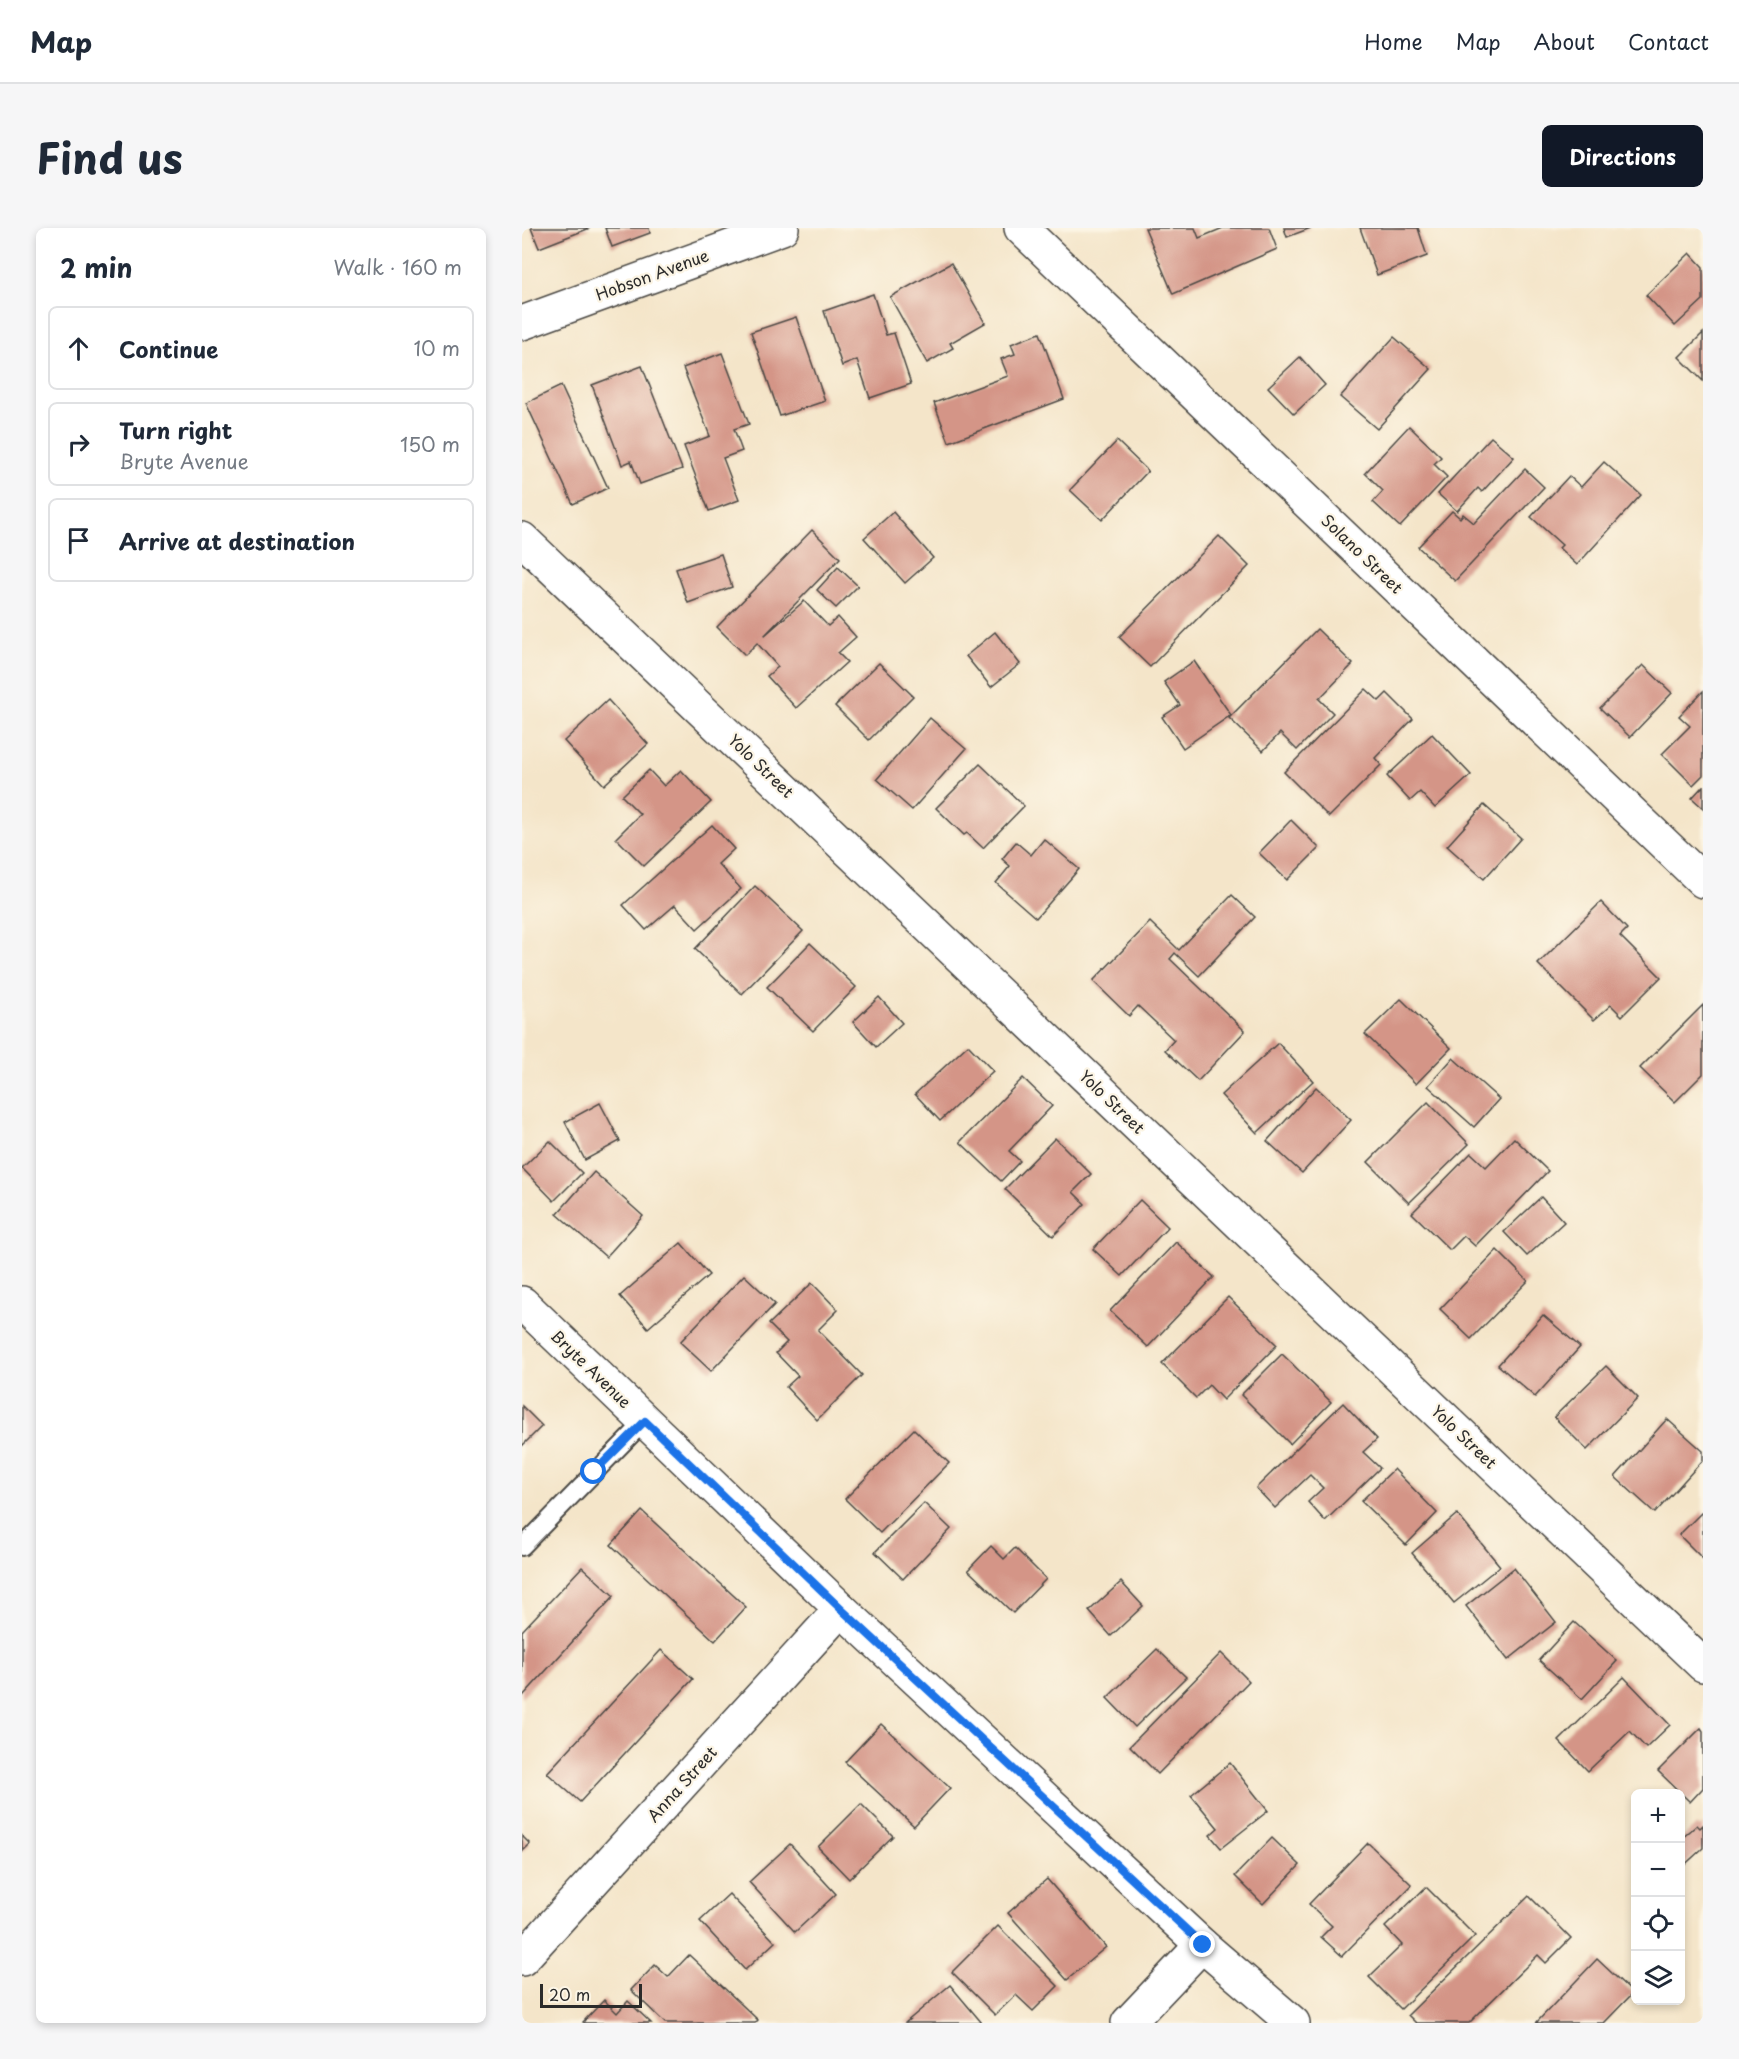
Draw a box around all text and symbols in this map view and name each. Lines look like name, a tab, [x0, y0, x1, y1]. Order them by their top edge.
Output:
text: Map	[30, 20, 92, 63]
text: Home	[1364, 25, 1423, 57]
text: Map	[1456, 25, 1501, 57]
text: About	[1534, 25, 1595, 57]
text: Contact	[1628, 25, 1709, 57]
text: Find us	[36, 125, 183, 188]
button: Directions	[1542, 125, 1703, 187]
street label: Hobson Avenue	[592, 242, 712, 306]
text: 2 min	[60, 248, 133, 287]
text: Walk · 160 m	[334, 252, 462, 282]
icon: ahead	[62, 332, 95, 365]
text: Continue	[119, 332, 218, 365]
text: 10 m	[413, 333, 460, 363]
text: Turn right	[119, 413, 232, 446]
icon: right	[62, 428, 95, 461]
text: 150 m	[400, 429, 460, 459]
text: Bryte Avenue	[119, 446, 249, 476]
street label: Solano Street	[1317, 508, 1409, 599]
icon: arrive	[62, 524, 95, 557]
text: Arrive at destination	[119, 524, 355, 557]
street label: Yolo Street	[724, 728, 800, 803]
street label: Yolo Street	[1075, 1064, 1151, 1139]
street label: Bryte Avenue	[546, 1324, 638, 1413]
street label: Yolo Street	[1427, 1399, 1503, 1474]
route start	[580, 1458, 606, 1484]
street label: Anna Street	[641, 1740, 722, 1827]
map controls	[1631, 1789, 1685, 2005]
button: +	[1631, 1789, 1685, 1843]
button: −	[1631, 1843, 1685, 1897]
button: locate	[1631, 1897, 1685, 1951]
route end	[1189, 1931, 1215, 1957]
button: layers	[1631, 1951, 1685, 2005]
scale bar	[540, 1981, 642, 2008]
text: 20 m	[549, 1982, 590, 2006]

